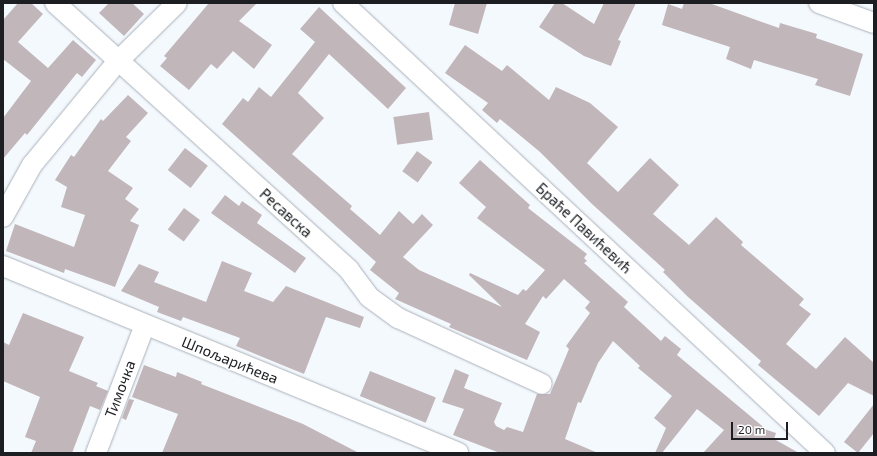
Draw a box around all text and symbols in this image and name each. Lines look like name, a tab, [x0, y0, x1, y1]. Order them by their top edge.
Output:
street label: Браће Павићевић	[532, 179, 636, 277]
street label: Ресавска	[256, 185, 316, 241]
street label: Шпољарићева	[179, 332, 281, 388]
street label: Тимочка	[101, 358, 139, 420]
scale bar	[733, 414, 790, 440]
text: 20 m	[738, 422, 765, 436]

